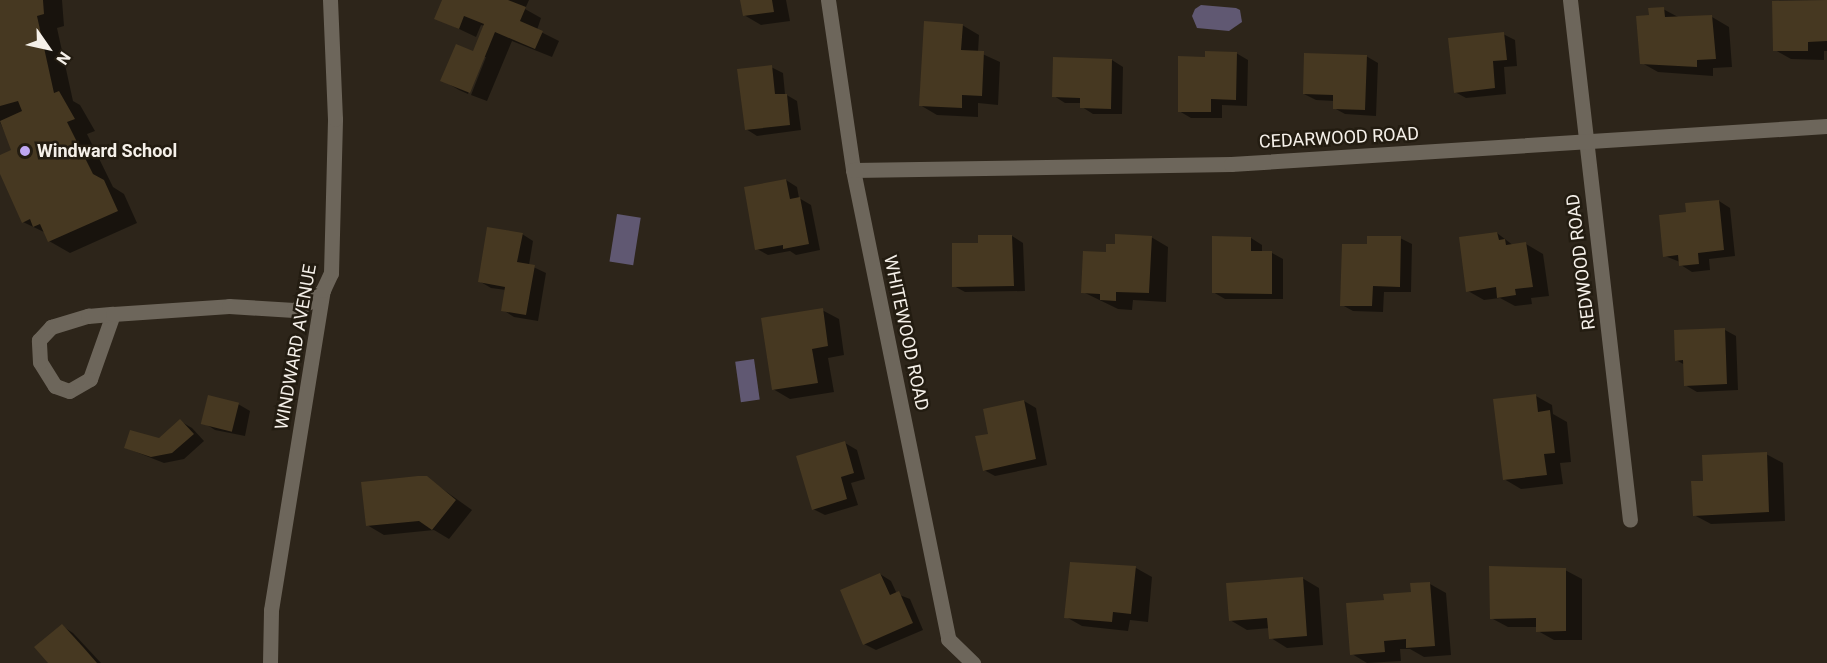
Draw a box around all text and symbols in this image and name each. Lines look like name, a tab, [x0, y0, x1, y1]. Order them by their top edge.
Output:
north arrow	[18, 18, 78, 78]
text: N	[52, 48, 74, 68]
street label: CEDARWOOD ROAD	[1258, 123, 1420, 153]
place label: Windward School	[37, 140, 177, 162]
marker: Windward School	[18, 144, 32, 158]
street label: REDWOOD ROAD	[1562, 193, 1600, 331]
street label: WHITEWOOD ROAD	[879, 253, 933, 413]
street label: WINDWARD AVENUE	[271, 263, 321, 431]

